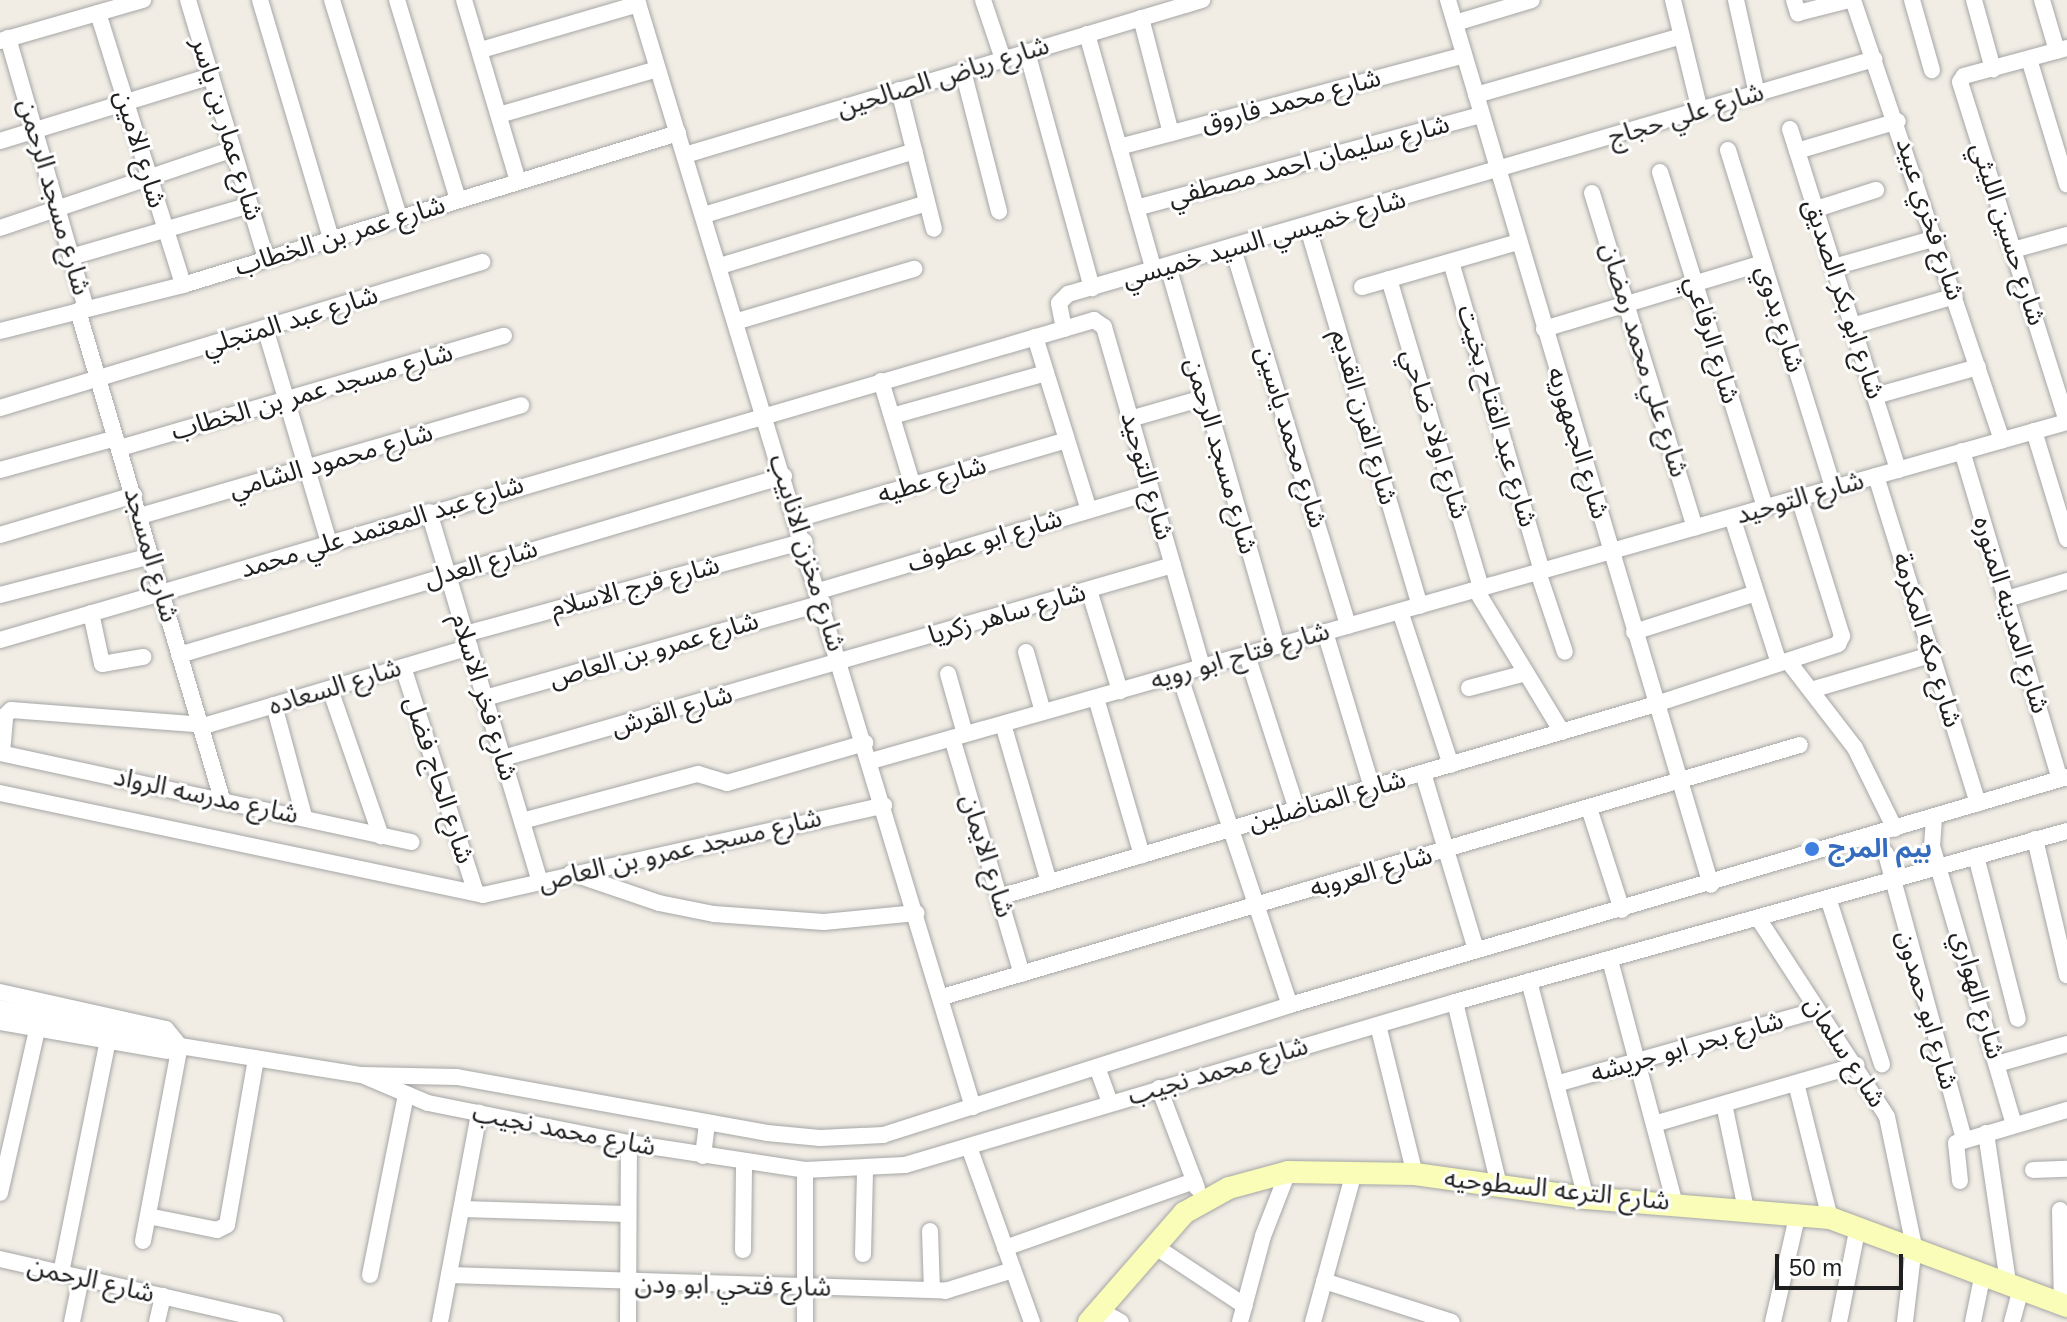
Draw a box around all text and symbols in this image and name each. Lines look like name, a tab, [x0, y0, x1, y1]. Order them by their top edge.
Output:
street label: شارع رياض الصالحين	[833, 30, 1053, 124]
street label: شارع عمار بن ياسر	[184, 34, 270, 224]
street label: شارع محمد فاروق	[1198, 62, 1384, 140]
street label: شارع علي حجاج	[1604, 77, 1768, 153]
street label: شارع الامين	[107, 86, 173, 212]
street label: شارع مسجد الرحمن	[11, 95, 97, 299]
street label: شارع سليمان احمد مصطفي	[1165, 108, 1453, 214]
street label: شارع فخري عبيد	[1889, 134, 1971, 304]
street label: شارع حسين الليثي	[1964, 139, 2052, 329]
street label: شارع خميسي السيد خميسي	[1119, 184, 1409, 294]
street label: شارع عمر بن الخطاب	[231, 189, 449, 283]
street label: شارع ابو بكر الصديق	[1797, 195, 1891, 403]
street label: شارع علي محمد رمضان	[1593, 239, 1695, 481]
street label: شارع بدوي	[1749, 262, 1811, 376]
street label: شارع الرفاعي	[1678, 272, 1746, 408]
street label: شارع عبد المتجلي	[198, 279, 382, 363]
street label: شارع عبد الفتاح بخيت	[1450, 301, 1544, 531]
street label: شارع الفرن القديم	[1324, 326, 1404, 508]
street label: شارع مسجد عمر بن الخطاب	[168, 337, 456, 447]
street label: شارع محمد ياسين	[1249, 342, 1333, 532]
street label: شارع اولاد ضاحي	[1394, 345, 1476, 523]
street label: شارع مسجد الرحمن	[1178, 354, 1264, 558]
street label: شارع الجمهوريه	[1540, 363, 1616, 523]
street label: شارع التوحيد	[1114, 408, 1180, 544]
street label: شارع محمود الشامي	[226, 417, 436, 505]
street label: شارع عطيه	[874, 450, 990, 510]
street label: شارع مخزن الانابيب	[762, 451, 852, 655]
street label: شارع التوحيد	[1732, 465, 1868, 531]
street label: شارع عبد المعتمد علي محمد	[237, 469, 527, 585]
street label: شارع المسجد	[117, 484, 185, 626]
street label: شارع ابو عطوف	[904, 503, 1066, 579]
street label: شارع المدينه المنوره	[1966, 513, 2056, 717]
street label: شارع العدل	[421, 533, 541, 595]
street label: شارع فرج الاسلام	[547, 549, 723, 625]
street label: شارع مكه المكرمة	[1886, 549, 1968, 731]
street label: شارع ساهر زكريا	[925, 577, 1089, 651]
street label: شارع عمرو بن العاص	[546, 605, 762, 695]
street label: شارع فخر الاسلام	[444, 609, 524, 785]
street label: شارع فتاح ابو رويه	[1147, 616, 1333, 696]
street label: شارع السعاده	[265, 652, 405, 722]
street label: شارع القرش	[608, 679, 736, 743]
street label: شارع الحاج فضل	[397, 692, 481, 868]
street label: شارع مدرسه الرواد	[111, 761, 301, 831]
street label: شارع المناضلين	[1245, 764, 1409, 838]
street label: شارع الايمان	[953, 791, 1021, 921]
street label: شارع مسجد عمرو بن العاص	[535, 802, 825, 898]
place label: بيم المرج	[1828, 833, 1932, 865]
street label: شارع العروبه	[1306, 840, 1436, 904]
marker: بيم المرج	[1803, 840, 1821, 858]
street label: شارع ابو حمدون	[1889, 927, 1965, 1093]
street label: شارع الهواري	[1945, 927, 2011, 1063]
street label: شارع سلمان	[1797, 990, 1893, 1114]
street label: شارع بحر ابو جريشه	[1587, 1005, 1787, 1089]
street label: شارع محمد نجيب	[1124, 1030, 1312, 1112]
street label: شارع محمد نجيب	[470, 1097, 658, 1163]
street label: شارع الترعه السطوحيه	[1443, 1163, 1671, 1217]
scale bar	[1779, 1238, 1907, 1288]
street label: شارع الرحمن	[24, 1250, 158, 1310]
text: 50 m	[1789, 1254, 1842, 1281]
street label: شارع فتحي ابو ودن	[634, 1269, 832, 1303]

